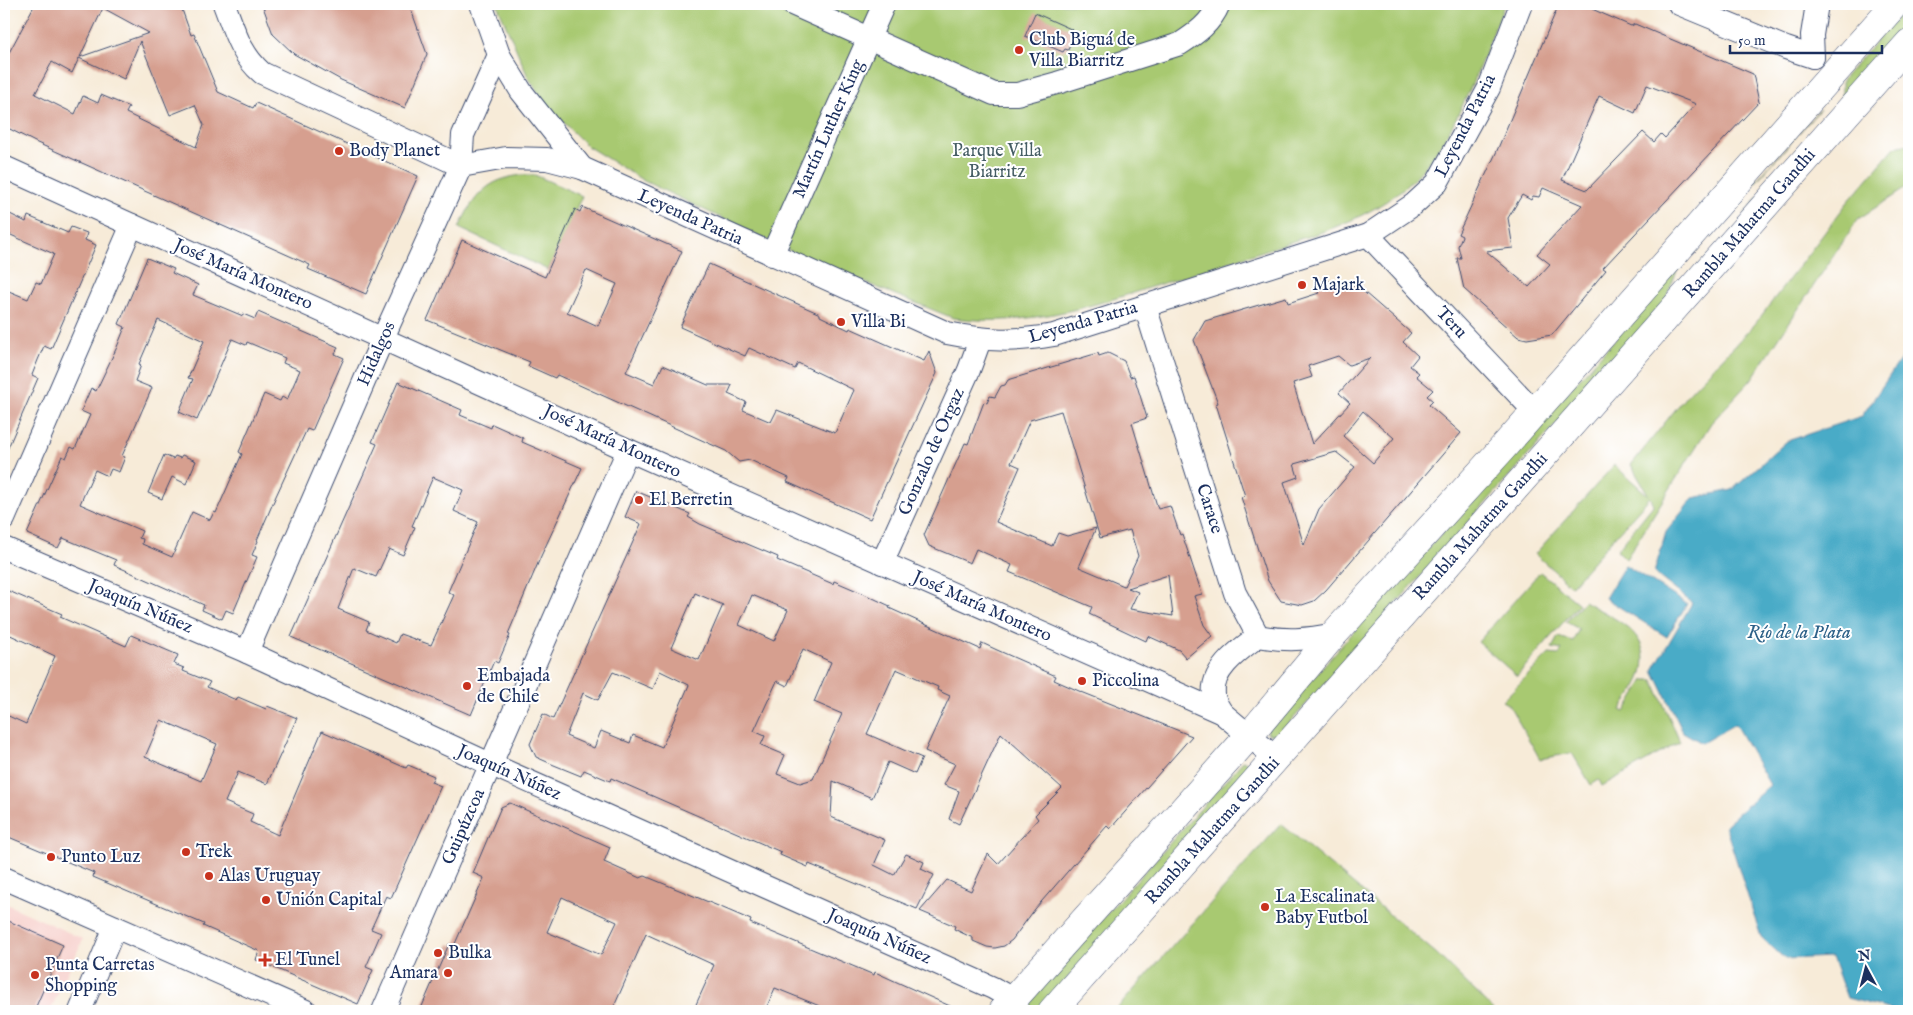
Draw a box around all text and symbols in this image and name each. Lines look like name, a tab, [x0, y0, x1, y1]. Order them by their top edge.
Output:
scale bar	[1730, 22, 1883, 54]
place label: Club Biguá de Villa Biarritz	[1028, 29, 1135, 73]
text: 50 m	[1738, 31, 1766, 50]
marker: Club Biguá de Villa Biarritz	[1013, 44, 1025, 56]
street label: Martín Luther King	[788, 56, 870, 202]
street label: Leyenda Patria	[1430, 70, 1502, 181]
place label: Body Planet	[349, 140, 440, 163]
park label: Parque Villa Biarritz	[952, 140, 1042, 184]
street label: Rambla Mahatma Gandhi	[1679, 144, 1821, 304]
marker: Body Planet	[333, 145, 345, 157]
street label: Leyenda Patria	[634, 185, 746, 251]
street label: José María Montero	[168, 233, 316, 316]
place label: Majark	[1312, 274, 1365, 297]
marker: Majark	[1296, 279, 1308, 291]
street label: Leyenda Patria	[1026, 296, 1140, 350]
street label: Teru	[1430, 302, 1472, 344]
place label: Villa Bi	[850, 311, 906, 334]
marker: Villa Bi	[835, 316, 847, 328]
street label: Hidalgos	[353, 318, 401, 390]
street label: Gonzalo de Orgaz	[894, 385, 970, 519]
street label: José María Montero	[538, 399, 685, 484]
street label: Rambla Mahatma Gandhi	[1409, 448, 1554, 606]
street label: Carace	[1190, 481, 1228, 537]
place label: El Berretin	[649, 489, 733, 512]
marker: El Berretin	[633, 494, 645, 506]
street label: José María Montero	[907, 565, 1055, 648]
street label: Joaquín Núñez	[82, 574, 196, 639]
water label: Río de la Plata	[1747, 621, 1851, 645]
place label: Embajada de Chile	[477, 665, 550, 709]
place label: Piccolina	[1092, 670, 1160, 693]
marker: Piccolina	[1076, 675, 1088, 687]
marker: Embajada de Chile	[461, 680, 473, 692]
street label: Joaquín Núñez	[452, 739, 565, 806]
street label: Rambla Mahatma Gandhi	[1141, 752, 1286, 910]
street label: Guipúzcoa	[437, 785, 491, 869]
place label: Trek	[196, 841, 233, 864]
place label: Punto Luz	[61, 846, 141, 869]
marker: Trek	[180, 846, 192, 858]
marker: Punto Luz	[45, 851, 57, 863]
place label: Alas Uruguay	[218, 865, 321, 888]
marker: Alas Uruguay	[203, 870, 215, 882]
place label: La Escalinata Baby Futbol	[1275, 886, 1375, 930]
place label: Unión Capital	[276, 889, 382, 912]
marker: Unión Capital	[260, 894, 272, 906]
marker: La Escalinata Baby Futbol	[1259, 901, 1271, 913]
street label: Joaquín Núñez	[822, 903, 935, 970]
place label: Bulka	[448, 942, 492, 965]
north arrow	[1840, 942, 1890, 992]
text: N	[1856, 946, 1872, 966]
marker: Bulka	[432, 947, 444, 959]
place label: El Tunel	[275, 949, 340, 972]
place label: Punta Carretas Shopping	[45, 954, 155, 998]
marker: El Tunel	[259, 954, 271, 966]
place label: Amara	[389, 962, 438, 985]
marker: Amara	[442, 967, 454, 979]
marker: Punta Carretas Shopping	[29, 969, 41, 981]

